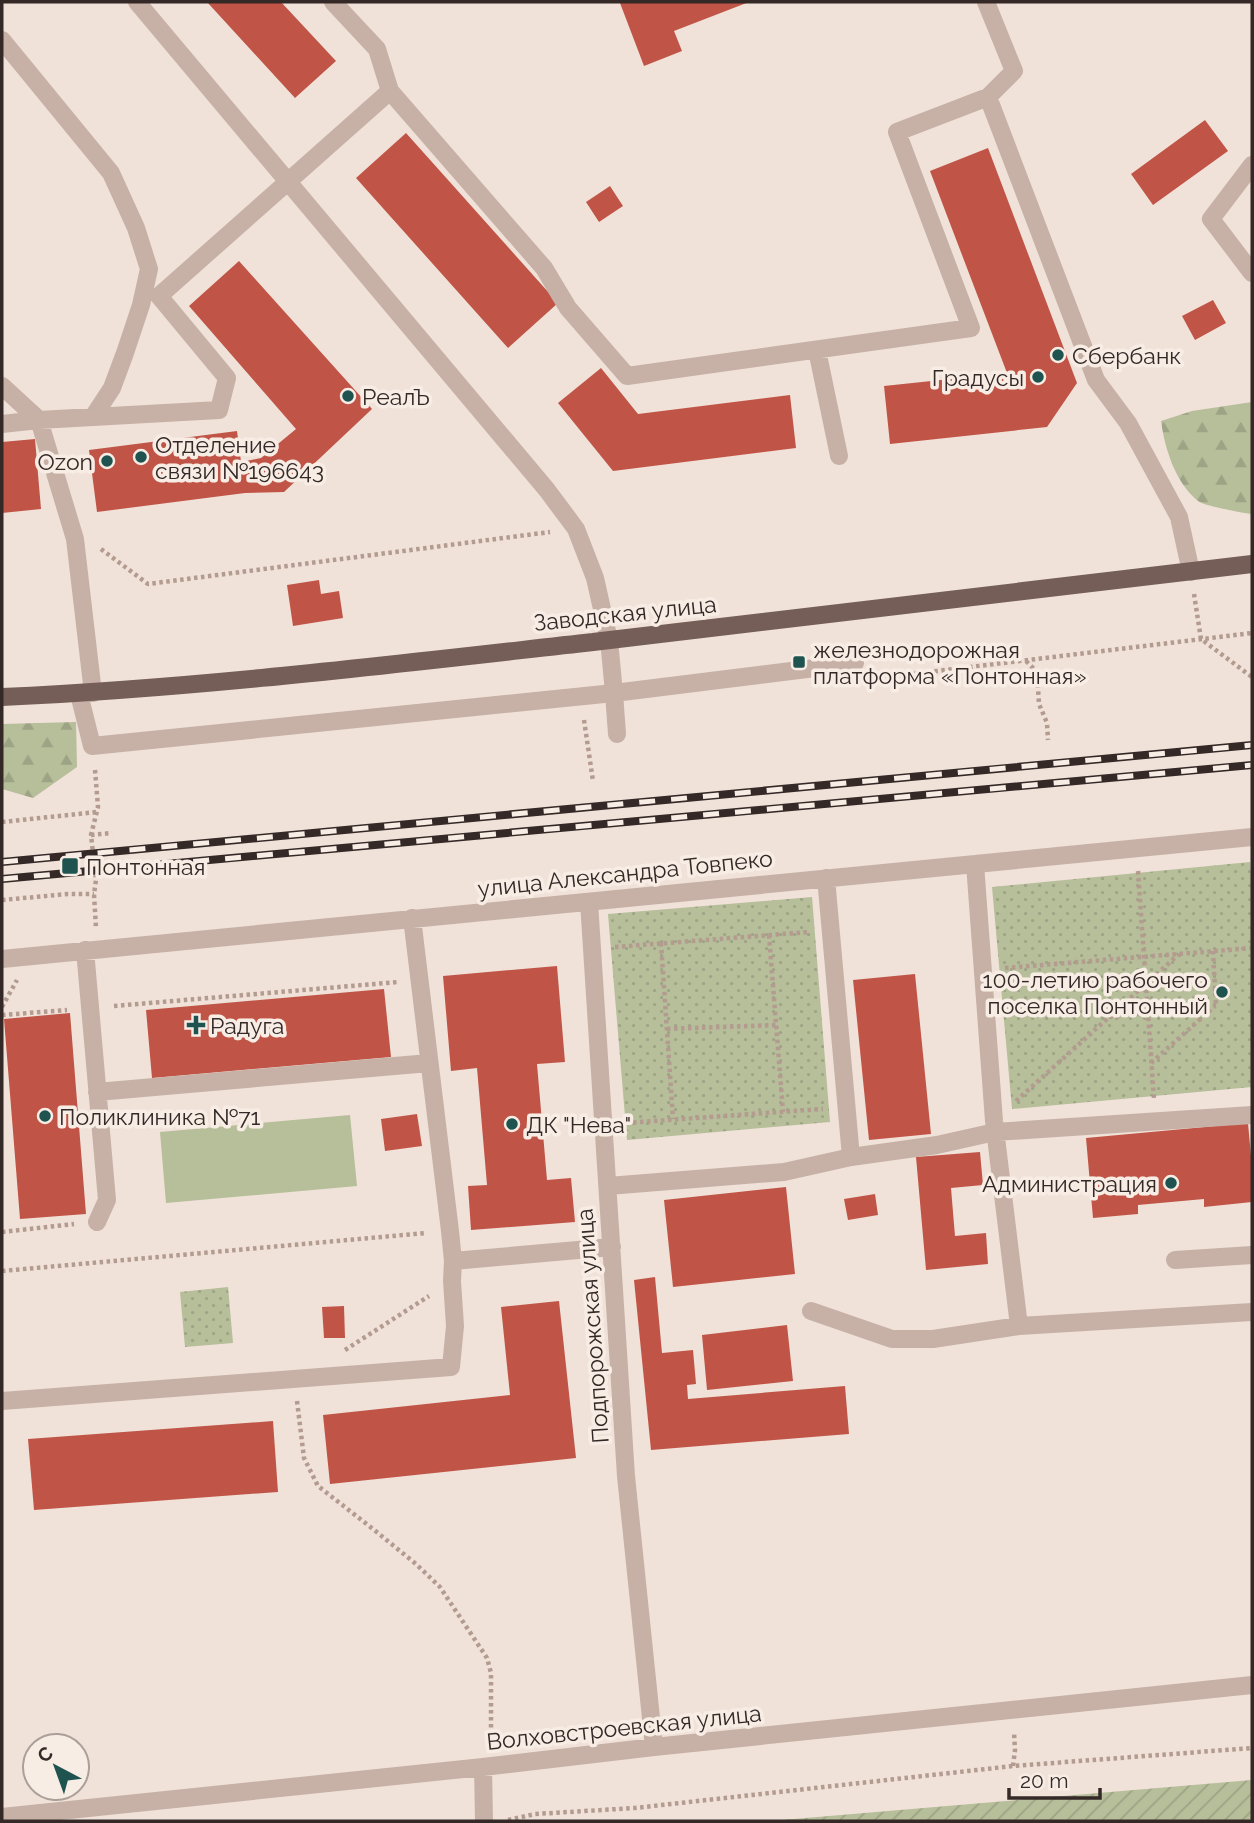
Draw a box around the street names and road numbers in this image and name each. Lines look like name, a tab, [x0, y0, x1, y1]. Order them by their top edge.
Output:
street label: Заводская улица	[532, 590, 718, 636]
street label: улица Александра Товпеко	[476, 844, 774, 902]
street label: Подпорожская улица	[570, 1208, 614, 1444]
street label: Волховстроевская улица	[485, 1699, 763, 1755]

